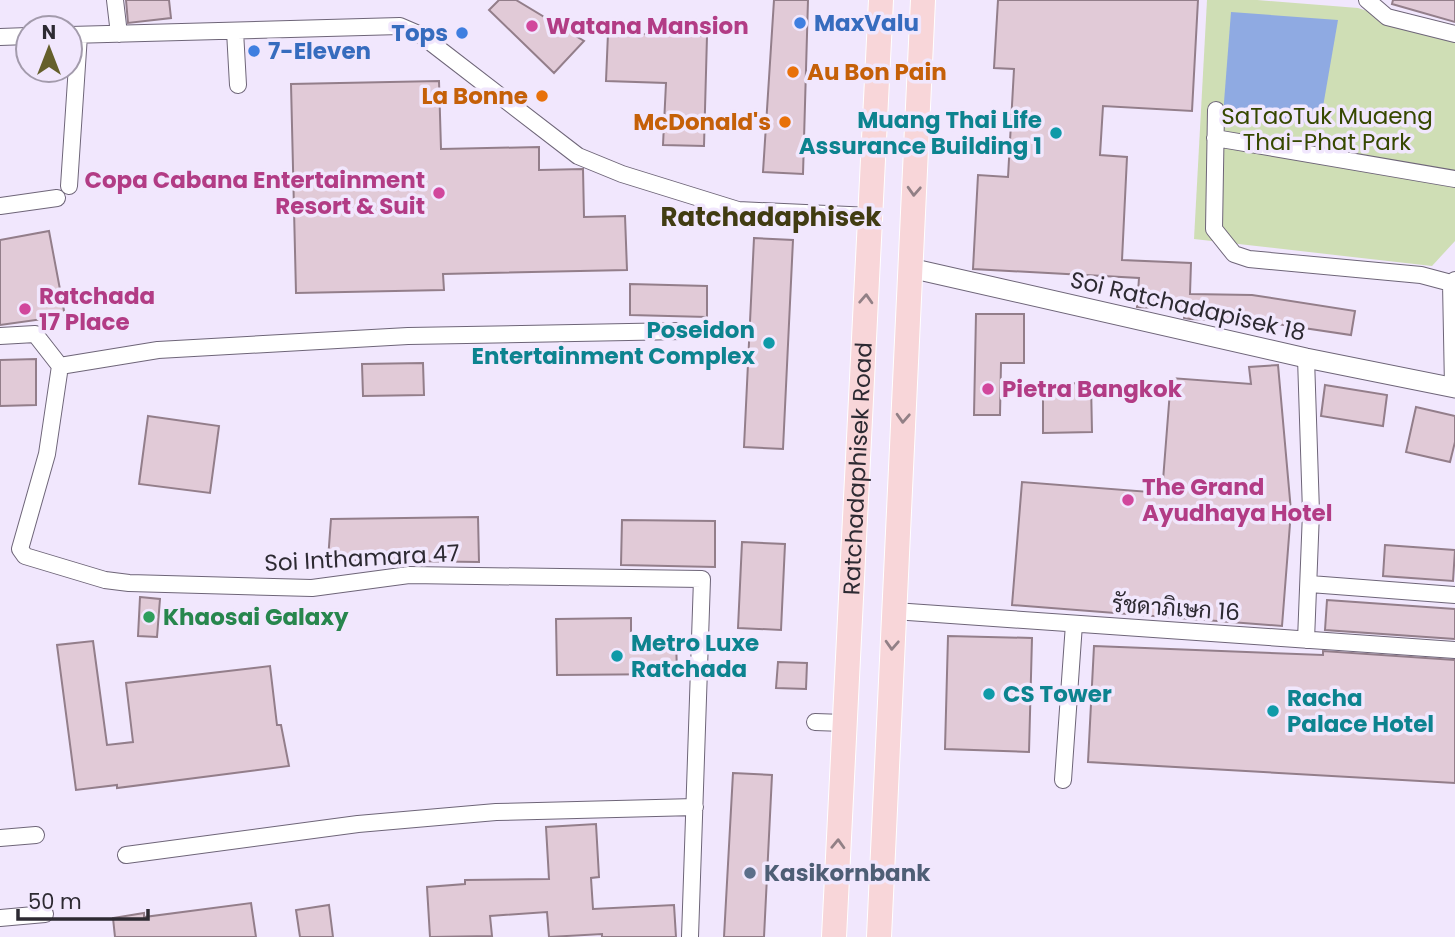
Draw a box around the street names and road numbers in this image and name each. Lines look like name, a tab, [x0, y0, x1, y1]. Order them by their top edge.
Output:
street label: Soi Ratchadapisek 18	[1067, 263, 1309, 349]
street label: Ratchadaphisek Road	[835, 341, 880, 596]
street label: Soi Inthamara 47	[264, 537, 460, 579]
street label: รัชดาภิเษก 16	[1111, 588, 1241, 628]

